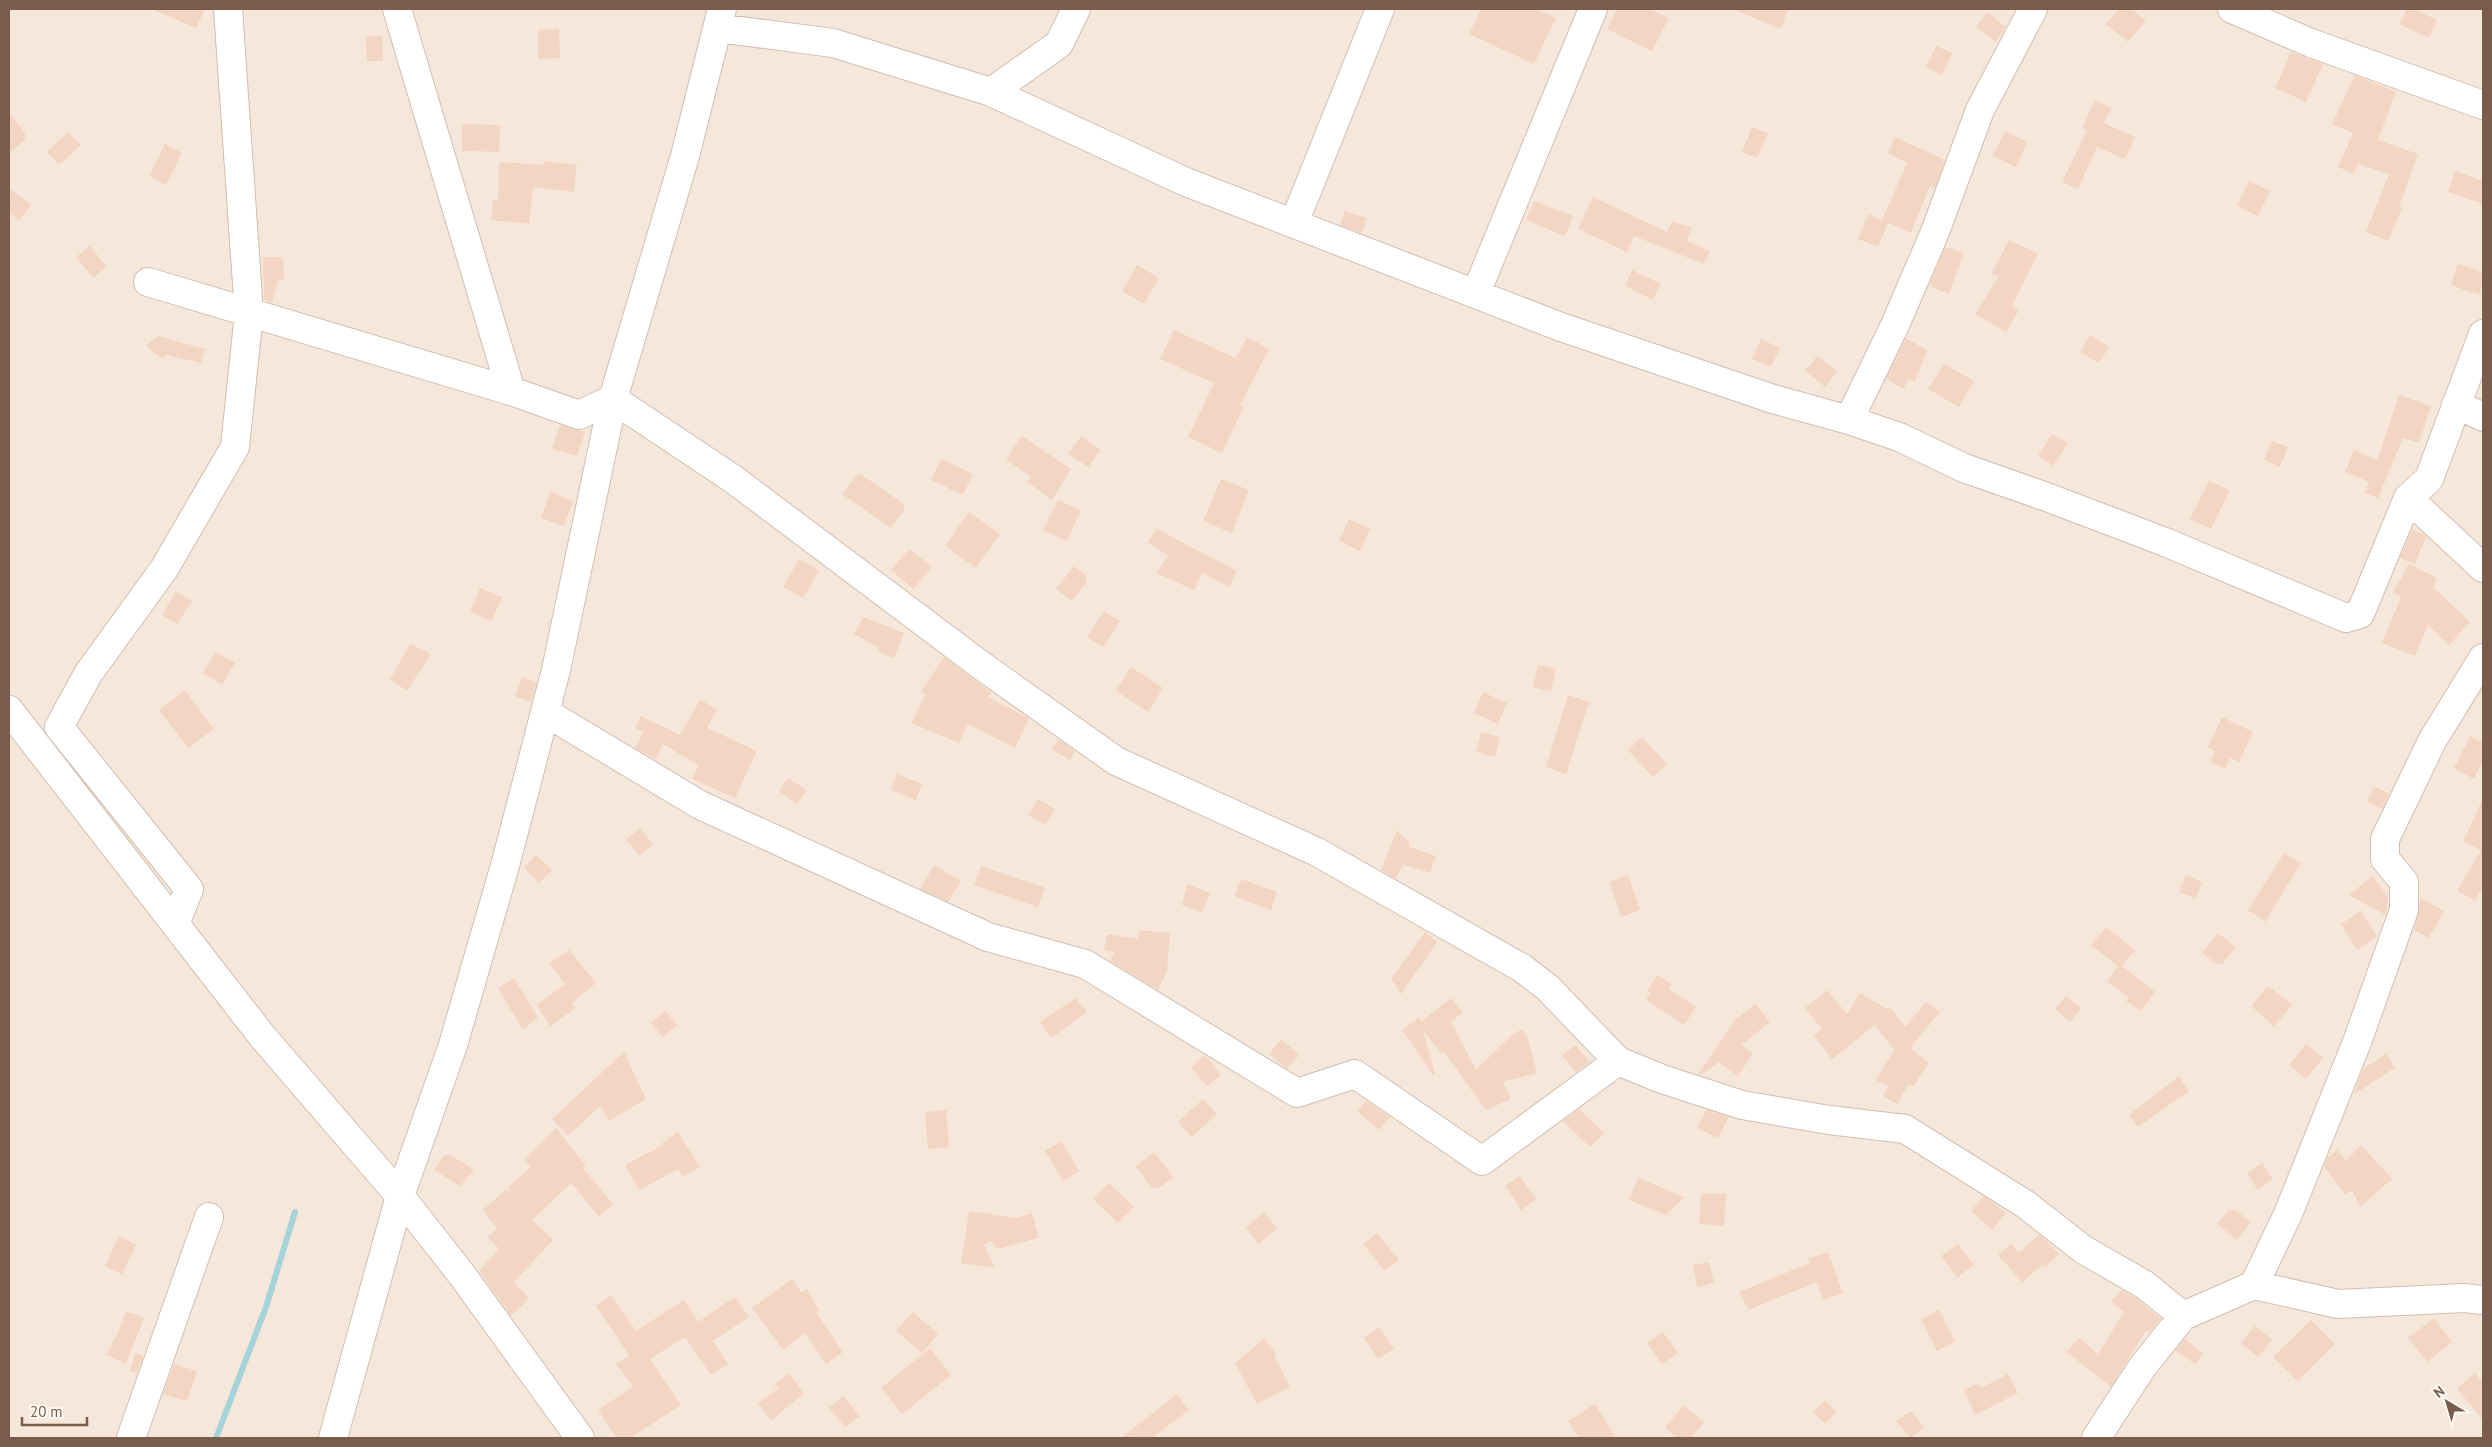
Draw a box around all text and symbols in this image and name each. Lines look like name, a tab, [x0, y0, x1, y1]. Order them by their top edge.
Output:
north arrow	[2422, 1377, 2472, 1427]
text: N	[2430, 1382, 2448, 1402]
scale bar	[22, 1394, 88, 1426]
text: 20 m	[30, 1402, 63, 1421]

